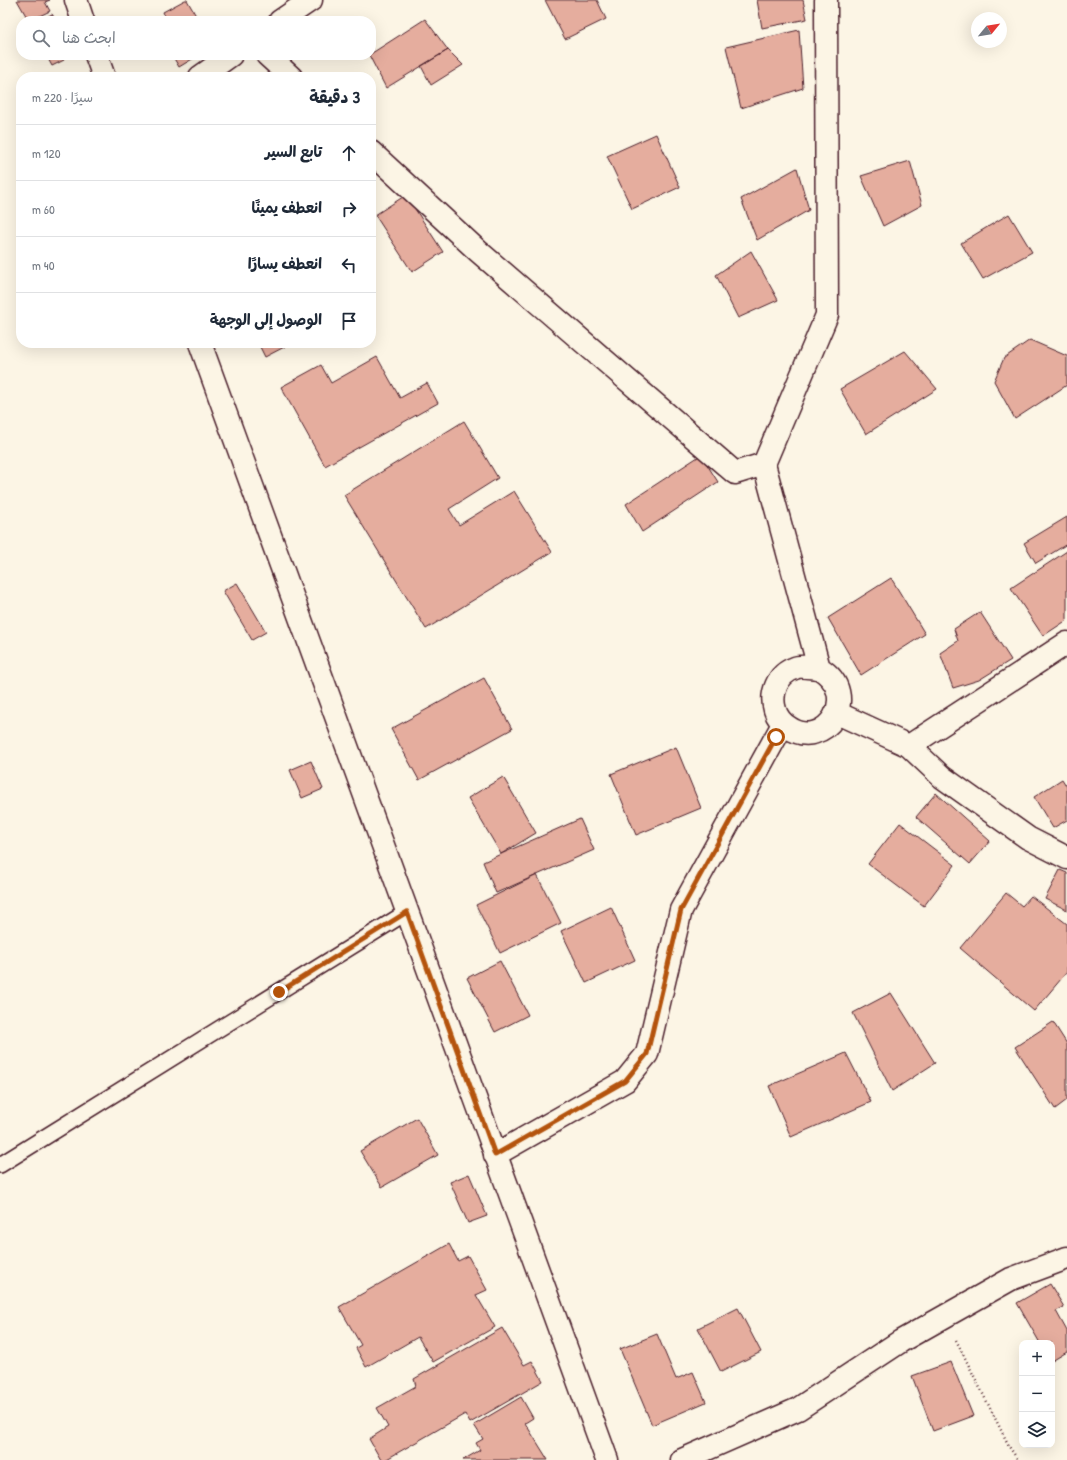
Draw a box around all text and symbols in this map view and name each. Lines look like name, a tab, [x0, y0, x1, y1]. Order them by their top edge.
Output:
north arrow	[971, 12, 1007, 48]
search box	[16, 16, 376, 60]
icon: search	[30, 27, 52, 49]
text: ابحث هنا	[62, 27, 116, 48]
text: 3 دقيقة	[309, 85, 360, 108]
text: سيرًا · 220 m	[32, 88, 93, 106]
text: تابع السير	[265, 141, 322, 162]
icon: ahead	[338, 142, 360, 164]
text: 120 m	[32, 144, 60, 162]
text: انعطف يمينًا	[252, 197, 322, 218]
icon: right	[338, 198, 360, 220]
text: 60 m	[32, 200, 55, 218]
text: انعطف يسارًا	[248, 253, 322, 274]
icon: left	[338, 254, 360, 276]
text: 40 m	[32, 256, 55, 274]
text: الوصول إلى الوجهة	[210, 309, 322, 330]
icon: arrive	[338, 310, 360, 332]
route start	[767, 728, 785, 746]
route end	[270, 983, 288, 1001]
map controls	[1019, 1340, 1055, 1448]
button: +	[1019, 1340, 1055, 1376]
button: −	[1019, 1376, 1055, 1412]
button: layers	[1019, 1412, 1055, 1448]

